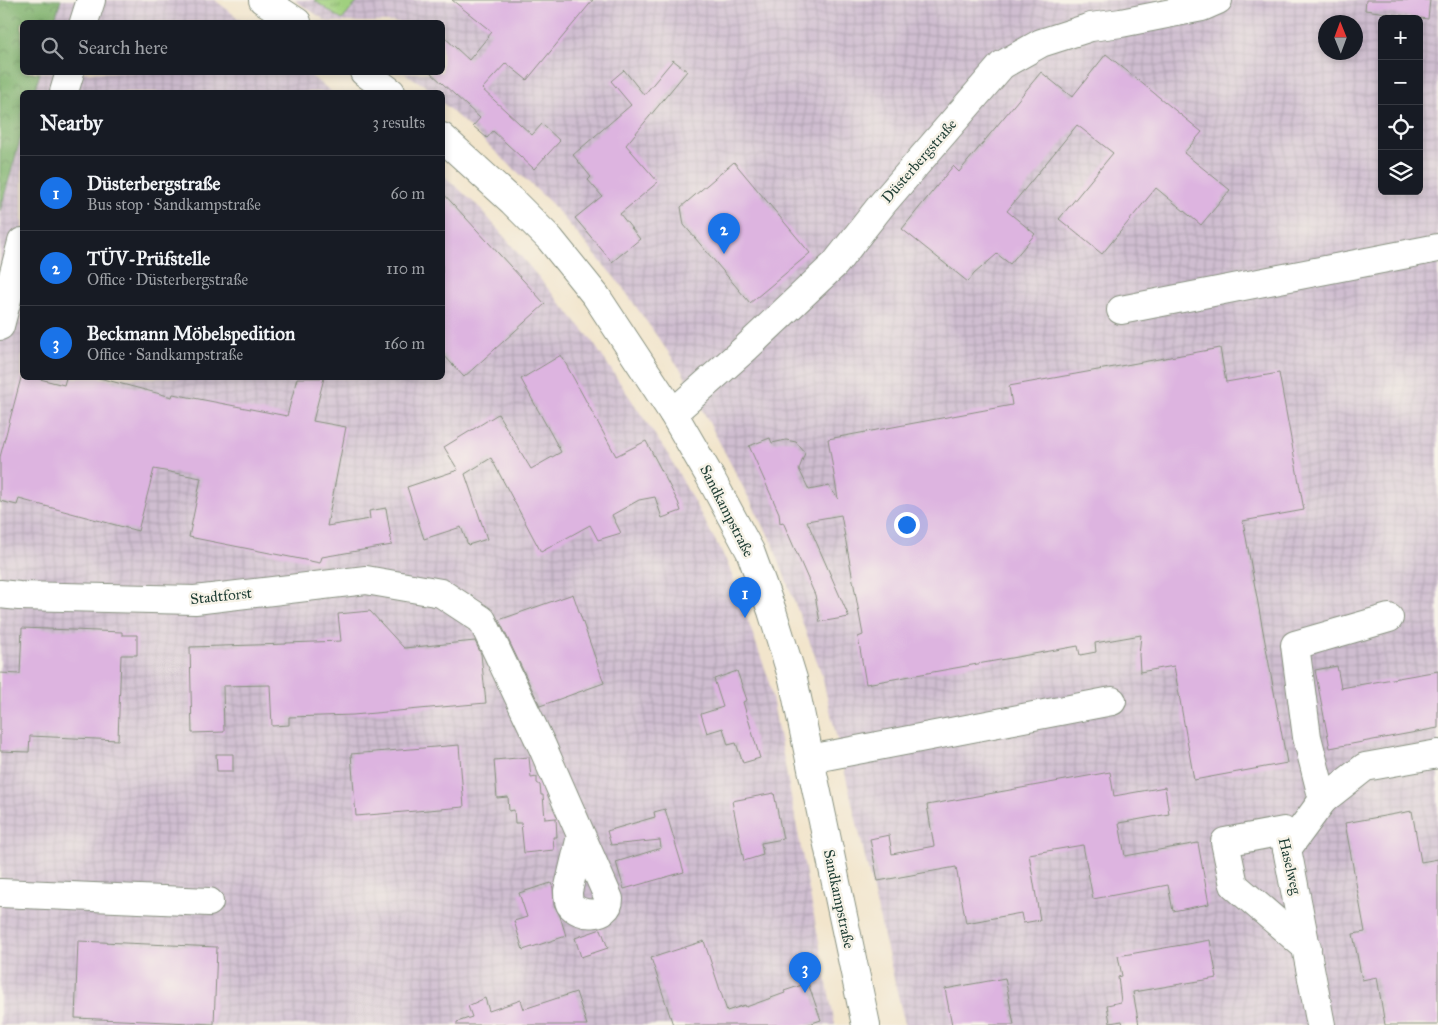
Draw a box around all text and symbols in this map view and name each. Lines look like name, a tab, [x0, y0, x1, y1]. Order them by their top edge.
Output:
north arrow	[1318, 15, 1363, 60]
map controls	[1378, 15, 1423, 195]
button: +	[1378, 15, 1423, 60]
search box	[20, 20, 445, 75]
icon: search	[38, 34, 66, 62]
text: Search here	[78, 36, 168, 59]
button: −	[1378, 60, 1423, 105]
button: locate	[1378, 105, 1423, 150]
text: Nearby	[40, 110, 103, 136]
text: 3 results	[372, 113, 425, 132]
street label: Düsterbergstraße	[878, 115, 960, 207]
button: layers	[1378, 150, 1423, 195]
text: Düsterbergstraße	[87, 172, 221, 195]
text: 1	[53, 184, 59, 203]
text: 60 m	[391, 184, 425, 203]
text: Bus stop · Sandkampstraße	[87, 195, 261, 214]
pin: 2	[708, 213, 740, 254]
text: TÜV-Prüfstelle	[87, 247, 210, 270]
text: 2	[52, 259, 60, 278]
text: 110 m	[386, 259, 425, 278]
text: Office · Düsterbergstraße	[87, 270, 248, 289]
text: Beckmann Möbelspedition	[87, 322, 295, 345]
text: 3	[53, 334, 59, 353]
text: 160 m	[384, 334, 425, 353]
text: Office · Sandkampstraße	[87, 345, 243, 364]
street label: Sandkampstraße	[696, 462, 758, 560]
your location	[894, 512, 920, 538]
pin: 1	[729, 577, 761, 618]
street label: Stadtforst	[189, 584, 253, 608]
street label: Haselweg	[1275, 836, 1306, 897]
street label: Sandkampstraße	[820, 848, 858, 950]
pin: 3	[789, 952, 821, 993]

